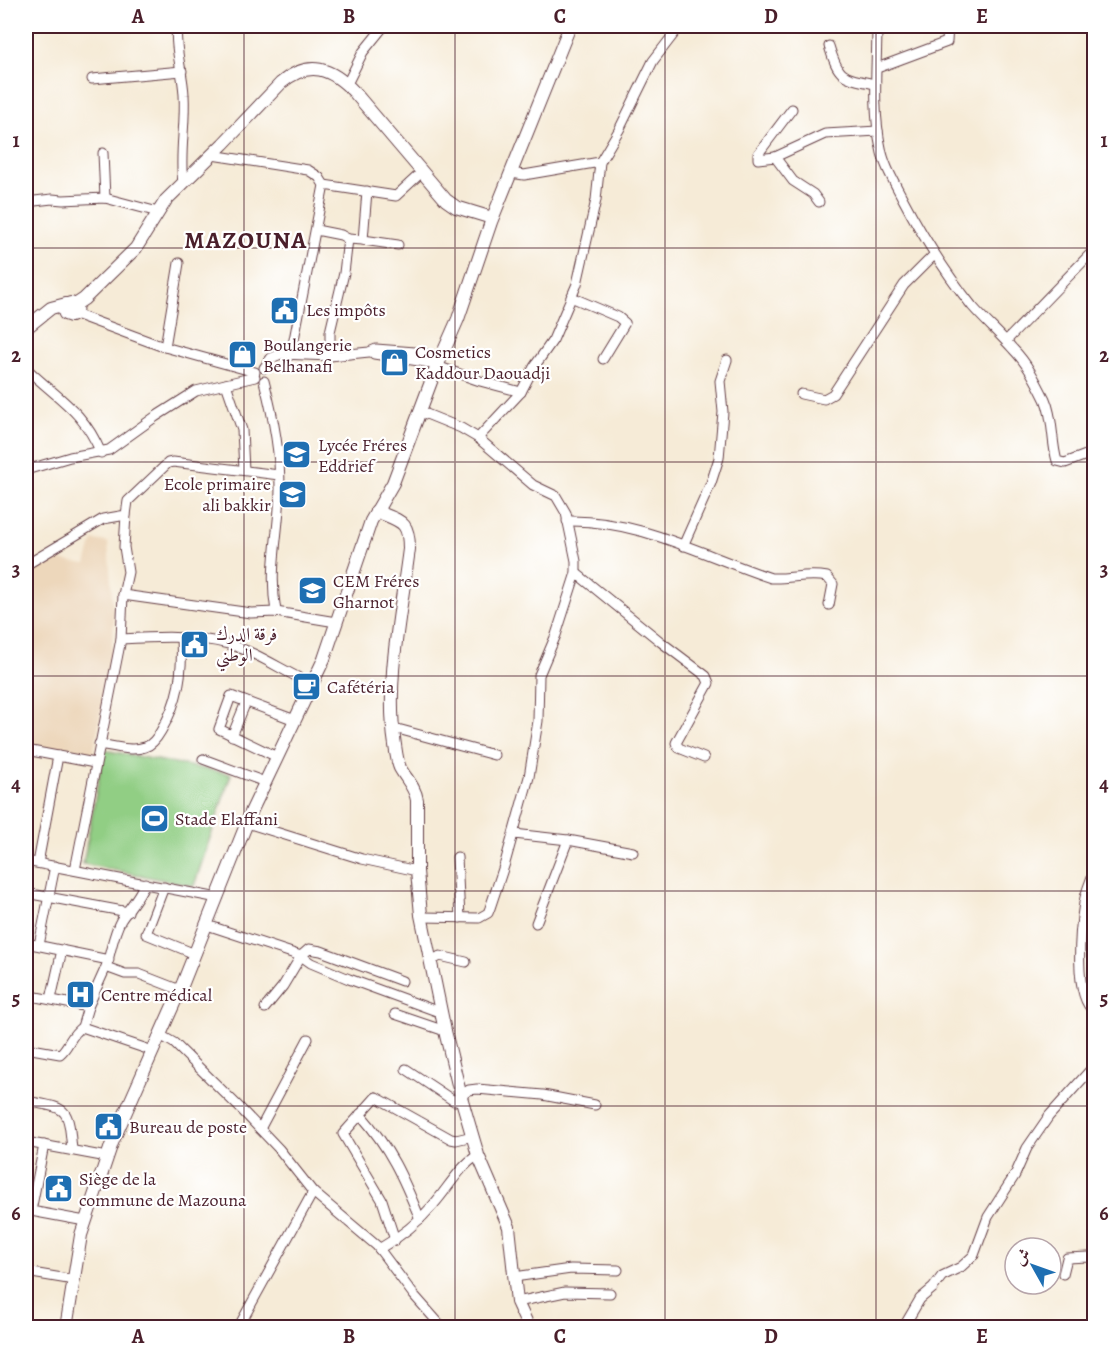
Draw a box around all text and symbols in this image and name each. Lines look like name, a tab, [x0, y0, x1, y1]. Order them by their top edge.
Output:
text: A	[131, 3, 145, 30]
text: B	[343, 3, 355, 30]
text: C	[554, 3, 566, 30]
text: D	[764, 3, 778, 30]
text: E	[976, 3, 988, 30]
text: 1	[12, 127, 20, 154]
text: 1	[1100, 127, 1108, 154]
district label: MAZOUNA	[184, 224, 308, 256]
public building icon: Les impôts	[269, 294, 301, 326]
place label: Les impôts	[306, 298, 386, 322]
place label: Boulangerie Belhanafi	[263, 333, 352, 378]
shop icon: Boulangerie Belhanafi	[226, 339, 258, 371]
place label: Cosmetics Kaddour Daouadji	[415, 340, 550, 385]
text: 2	[11, 342, 21, 369]
text: 2	[1099, 342, 1109, 369]
shop icon: Cosmetics Kaddour Daouadji	[378, 346, 410, 378]
place label: Lycée Fréres Eddrief	[318, 433, 407, 478]
school or university icon: Lycée Fréres Eddrief	[281, 439, 313, 471]
place label: Ecole primaire ali bakkir	[164, 472, 271, 517]
school or university icon: Ecole primaire ali bakkir	[276, 478, 308, 510]
text: 3	[12, 556, 20, 583]
text: 3	[1100, 556, 1108, 583]
place label: CEM Fréres Gharnot	[333, 569, 419, 614]
school or university icon: CEM Fréres Gharnot	[296, 575, 328, 607]
place label: فرقة الدرك الوطني	[216, 622, 277, 672]
public building icon: فرقة الدرك الوطني	[179, 628, 211, 660]
cafe icon: Cafétéria	[290, 671, 322, 703]
place label: Cafétéria	[327, 675, 395, 699]
text: 4	[11, 771, 21, 798]
text: 4	[1099, 771, 1109, 798]
sports icon: Stade Elaffani	[138, 803, 170, 835]
place label: Stade Elaffani	[175, 807, 278, 831]
hospital icon: Centre médical	[64, 979, 96, 1011]
place label: Centre médical	[101, 983, 213, 1007]
text: 5	[12, 985, 20, 1012]
text: 5	[1100, 985, 1108, 1012]
public building icon: Bureau de poste	[92, 1111, 124, 1143]
place label: Bureau de poste	[129, 1115, 247, 1139]
place label: Siège de la commune de Mazouna	[79, 1167, 247, 1212]
public building icon: Siège de la commune de Mazouna	[42, 1173, 74, 1205]
text: 6	[11, 1200, 21, 1227]
text: 6	[1099, 1200, 1109, 1227]
north arrow	[1003, 1236, 1063, 1296]
text: ش	[1009, 1244, 1036, 1270]
text: A	[131, 1323, 145, 1350]
text: B	[343, 1323, 355, 1350]
text: C	[554, 1323, 566, 1350]
text: D	[764, 1323, 778, 1350]
text: E	[976, 1323, 988, 1350]

